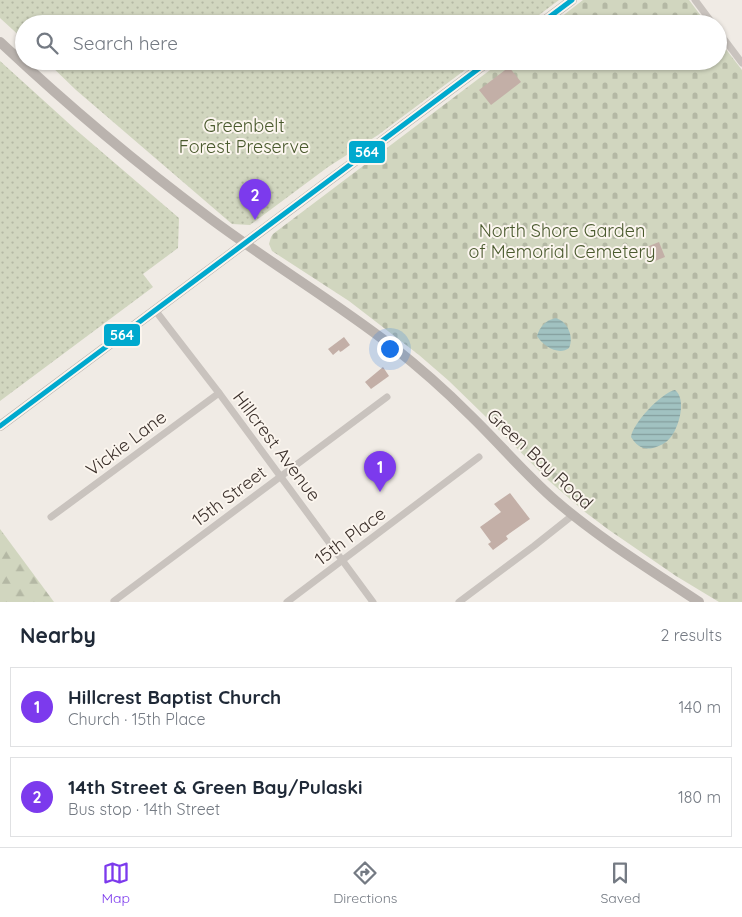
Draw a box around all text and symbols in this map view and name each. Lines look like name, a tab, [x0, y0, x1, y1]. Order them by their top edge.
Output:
search box	[15, 15, 727, 70]
icon: search	[33, 29, 61, 57]
text: Search here	[73, 31, 178, 55]
park label: Greenbelt Forest Preserve	[179, 114, 309, 158]
line badge: 564	[348, 140, 386, 164]
text: 564	[355, 143, 379, 161]
pin: 2	[239, 179, 271, 220]
park label: North Shore Garden of Memorial Cemetery	[468, 219, 656, 263]
line badge: 564	[103, 323, 141, 347]
text: 564	[110, 326, 134, 344]
your location	[377, 336, 403, 362]
street label: Hillcrest Avenue	[228, 386, 326, 506]
street label: Green Bay Road	[482, 404, 598, 514]
street label: Vickie Lane	[81, 405, 171, 481]
pin: 1	[364, 451, 396, 492]
street label: 15th Street	[187, 461, 271, 531]
street label: 15th Place	[310, 502, 390, 570]
text: Nearby	[20, 622, 96, 648]
text: 2 results	[660, 625, 722, 645]
text: Hillcrest Baptist Church	[68, 685, 281, 709]
text: 1	[34, 697, 40, 717]
text: 140 m	[678, 697, 721, 717]
text: Church · 15th Place	[68, 709, 205, 729]
text: 14th Street & Green Bay/Pulaski	[68, 775, 363, 799]
text: 2	[32, 787, 42, 807]
text: 180 m	[678, 787, 721, 807]
text: Bus stop · 14th Street	[68, 799, 220, 819]
tab: Map	[102, 859, 130, 907]
tab: Directions	[333, 859, 397, 907]
tab: Saved	[600, 859, 640, 907]

